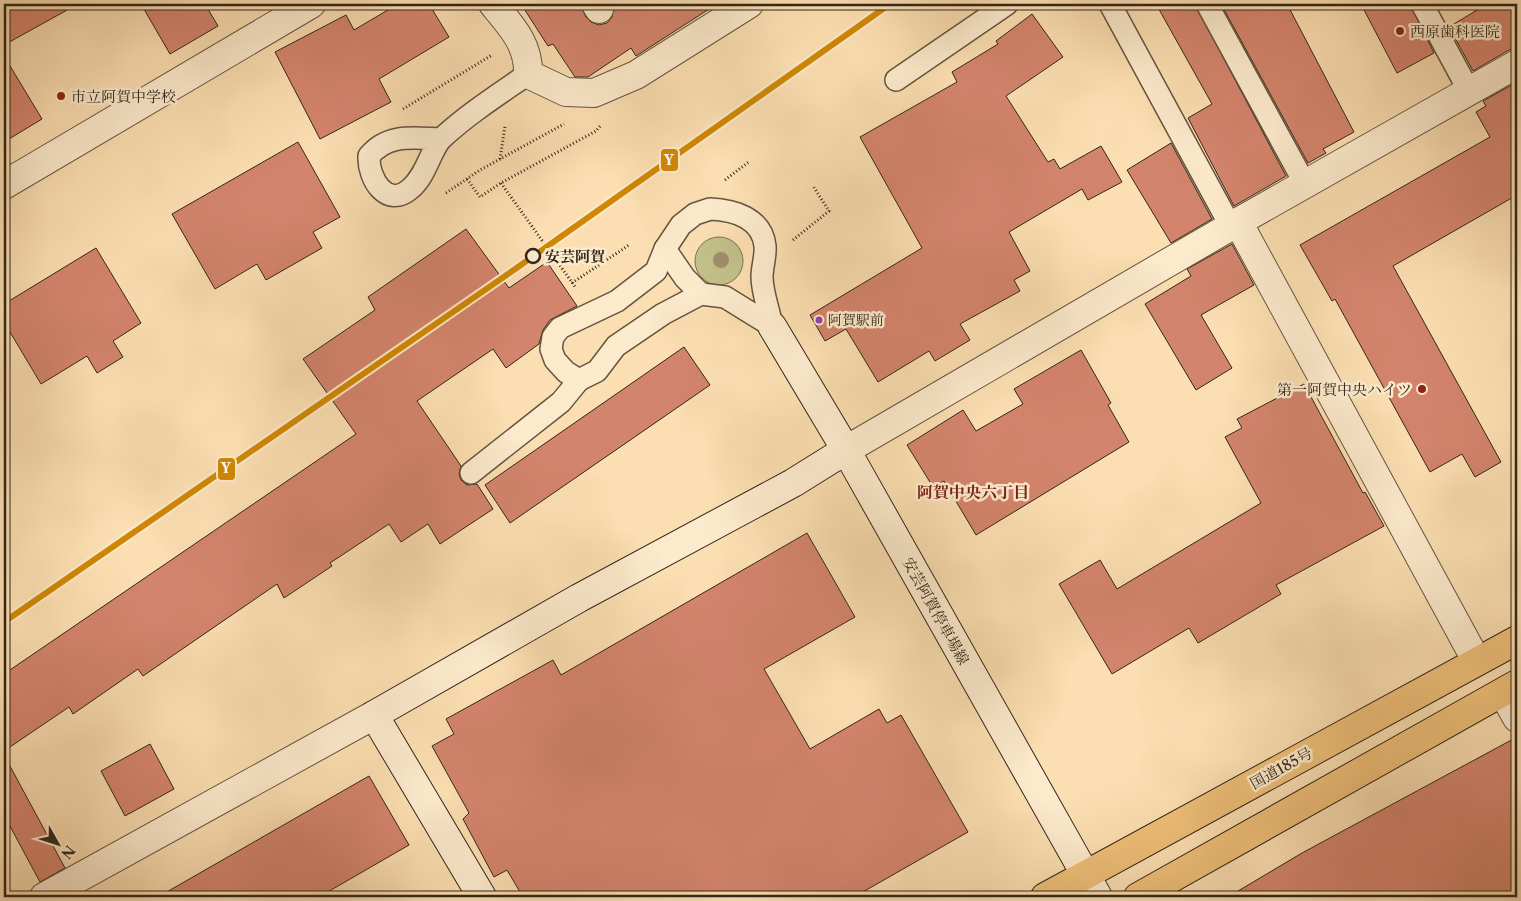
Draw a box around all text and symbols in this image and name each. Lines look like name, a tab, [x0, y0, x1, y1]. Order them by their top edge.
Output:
place label: 西原歯科医院	[1410, 22, 1500, 41]
marker: 西原歯科医院	[1394, 25, 1406, 37]
place label: 市立阿賀中学校	[71, 87, 176, 106]
marker: 市立阿賀中学校	[55, 90, 67, 102]
line badge: Y	[660, 148, 679, 172]
text: Y	[663, 151, 675, 169]
place label: 安芸阿賀	[545, 247, 605, 266]
marker: 安芸阿賀	[525, 248, 541, 264]
place label: 阿賀駅前	[828, 311, 884, 329]
marker: 阿賀駅前	[814, 315, 824, 325]
place label: 第一阿賀中央ハイツ	[1277, 380, 1412, 399]
marker: 第一阿賀中央ハイツ	[1416, 383, 1428, 395]
line badge: Y	[217, 457, 236, 481]
text: Y	[220, 459, 232, 477]
district label: 阿賀中央六丁目	[917, 482, 1029, 502]
street label: 安芸阿賀停車場線	[899, 554, 973, 668]
street label: 国道185号	[1247, 743, 1315, 793]
north arrow	[32, 818, 82, 868]
text: N	[57, 842, 79, 863]

